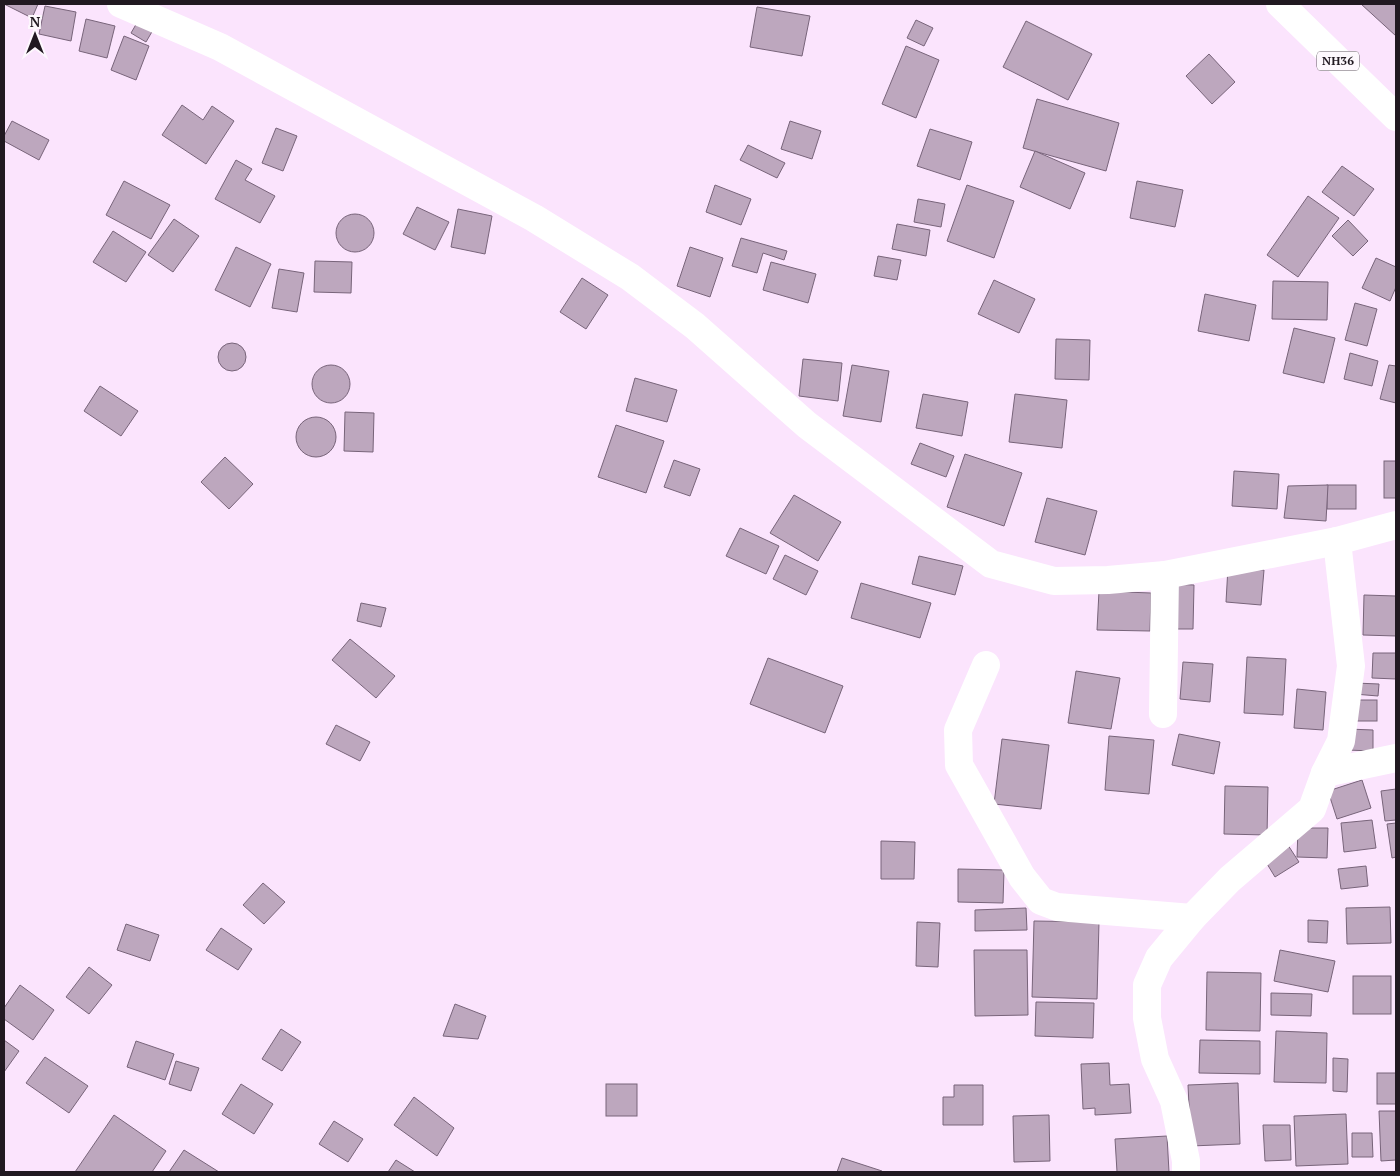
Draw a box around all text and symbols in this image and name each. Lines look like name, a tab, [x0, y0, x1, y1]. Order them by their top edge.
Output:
north arrow	[10, 10, 60, 60]
text: N	[30, 12, 41, 31]
road number: NH36	[1317, 51, 1359, 70]

